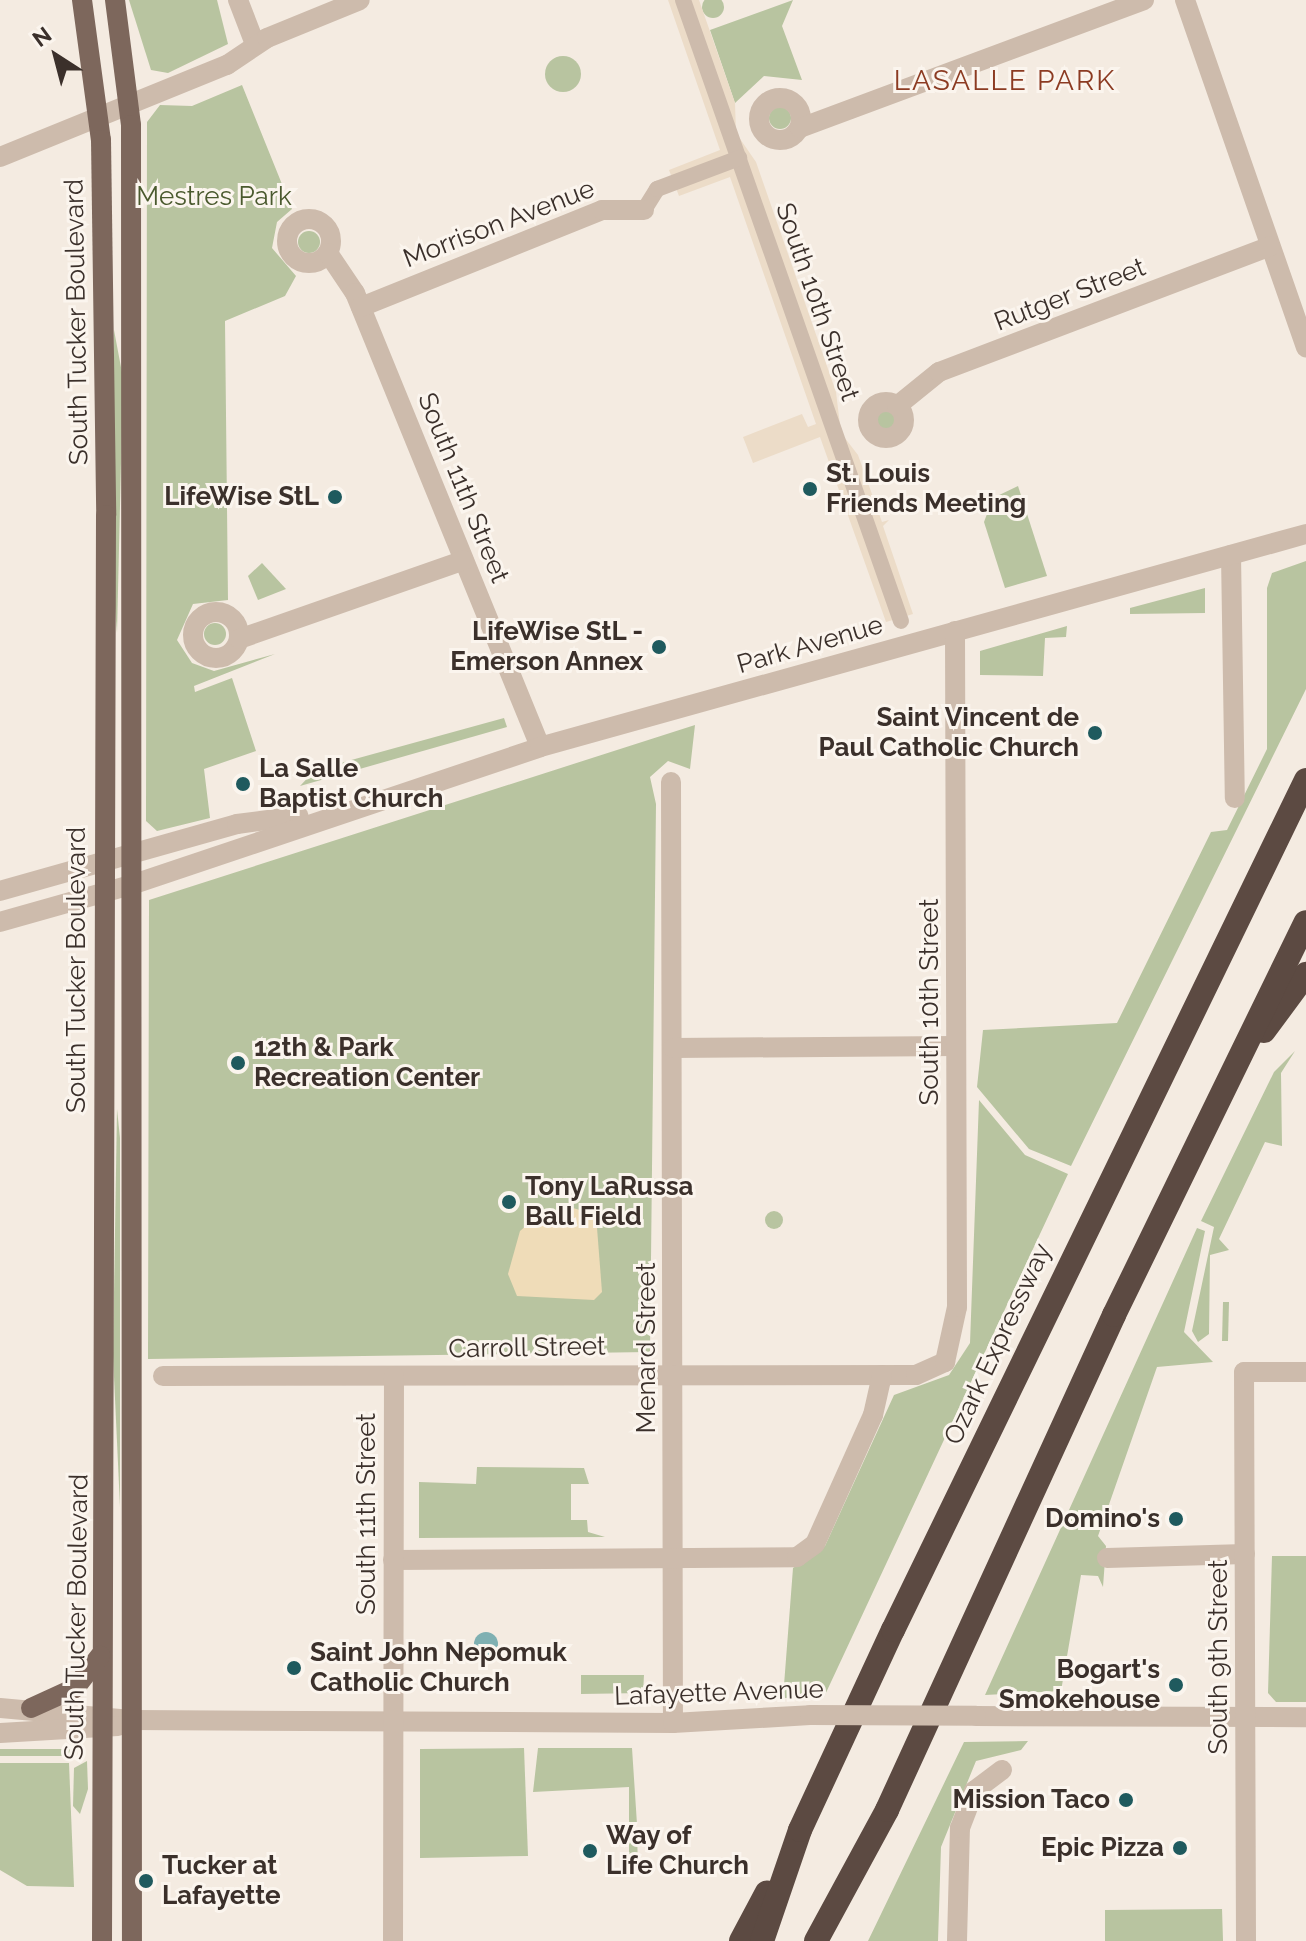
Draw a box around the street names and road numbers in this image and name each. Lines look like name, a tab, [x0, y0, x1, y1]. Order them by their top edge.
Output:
street label: Morrison Avenue	[399, 173, 599, 275]
street label: South Tucker Boulevard	[59, 178, 95, 466]
street label: South 10th Street	[769, 199, 865, 405]
street label: Rutger Street	[990, 252, 1150, 338]
street label: South 11th Street	[411, 388, 515, 588]
street label: Park Avenue	[733, 609, 887, 681]
street label: South Tucker Boulevard	[61, 826, 93, 1114]
street label: South 10th Street	[914, 899, 946, 1105]
street label: Ozark Expressway	[938, 1238, 1058, 1450]
street label: Menard Street	[631, 1263, 663, 1433]
street label: Carroll Street	[448, 1331, 606, 1365]
street label: South 11th Street	[351, 1413, 383, 1615]
street label: South Tucker Boulevard	[59, 1473, 95, 1761]
street label: South 9th Street	[1203, 1559, 1235, 1755]
street label: Lafayette Avenue	[613, 1674, 825, 1712]

